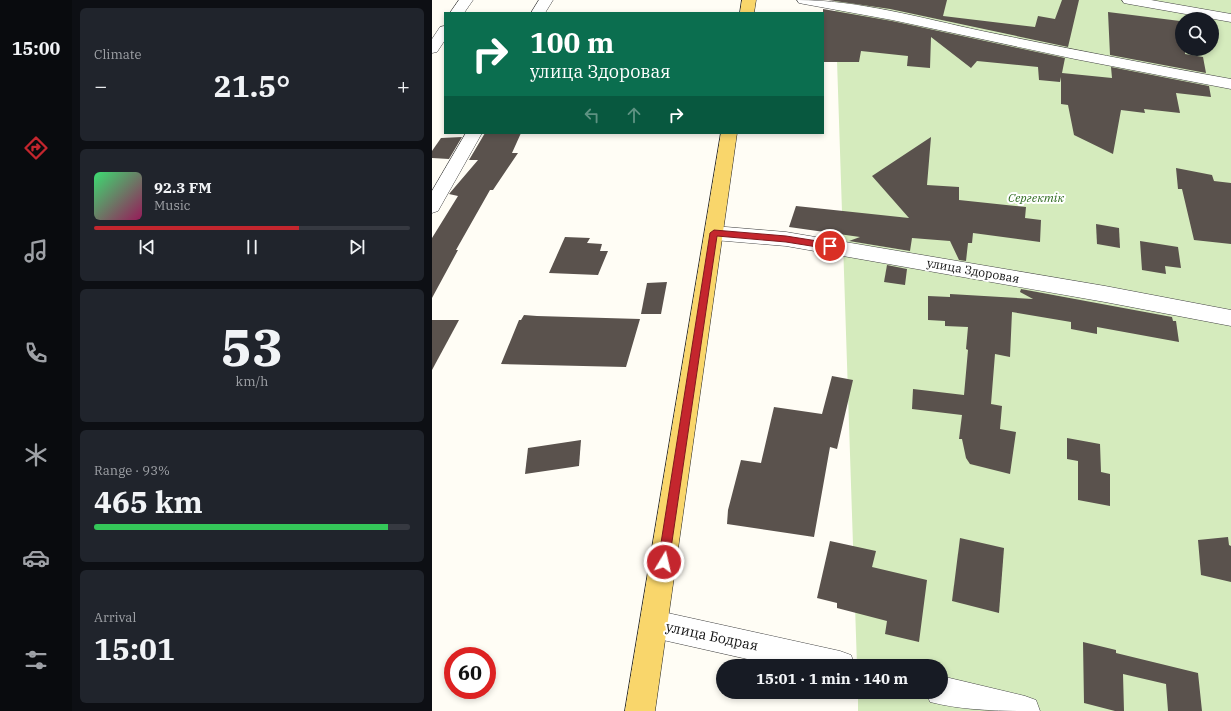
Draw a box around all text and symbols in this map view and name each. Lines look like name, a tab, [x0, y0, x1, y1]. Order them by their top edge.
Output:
map controls	[1175, 12, 1219, 56]
button: search	[1175, 12, 1219, 56]
text: 100 m	[530, 24, 614, 61]
icon: right	[464, 28, 516, 80]
text: 15:00	[12, 37, 60, 60]
text: Climate	[94, 46, 141, 63]
text: улица Здоровая	[530, 60, 671, 83]
text: 21.5°	[214, 66, 290, 105]
text: −	[94, 71, 107, 100]
text: +	[397, 71, 410, 100]
icon: left	[581, 104, 603, 126]
icon: ahead	[623, 104, 645, 126]
icon: right	[665, 104, 687, 126]
icon: directions	[22, 134, 50, 162]
text: 92.3 FM	[154, 178, 212, 197]
park label: Сергектік	[1008, 190, 1064, 205]
text: Music	[154, 197, 191, 214]
pin	[813, 229, 847, 263]
icon: arrive	[819, 235, 841, 257]
icon: previous	[136, 236, 158, 258]
icon: pause	[241, 236, 263, 258]
icon: next	[346, 236, 368, 258]
icon: music	[22, 237, 50, 265]
street label: улица Здоровая	[926, 255, 1021, 286]
text: 53	[221, 313, 283, 380]
icon: phone	[22, 339, 50, 367]
text: km/h	[236, 373, 268, 390]
icon: climate	[22, 441, 50, 469]
text: Range · 93%	[94, 462, 170, 479]
text: 465 km	[94, 482, 203, 521]
position arrow	[643, 541, 685, 583]
icon: car	[22, 544, 50, 572]
text: Arrival	[94, 609, 136, 626]
street label: улица Бодрая	[664, 617, 760, 655]
text: 15:01	[94, 629, 175, 668]
icon: filters	[22, 646, 50, 674]
speed limit sign: 60	[444, 647, 496, 699]
text: 15:01 · 1 min · 140 m	[756, 669, 908, 688]

